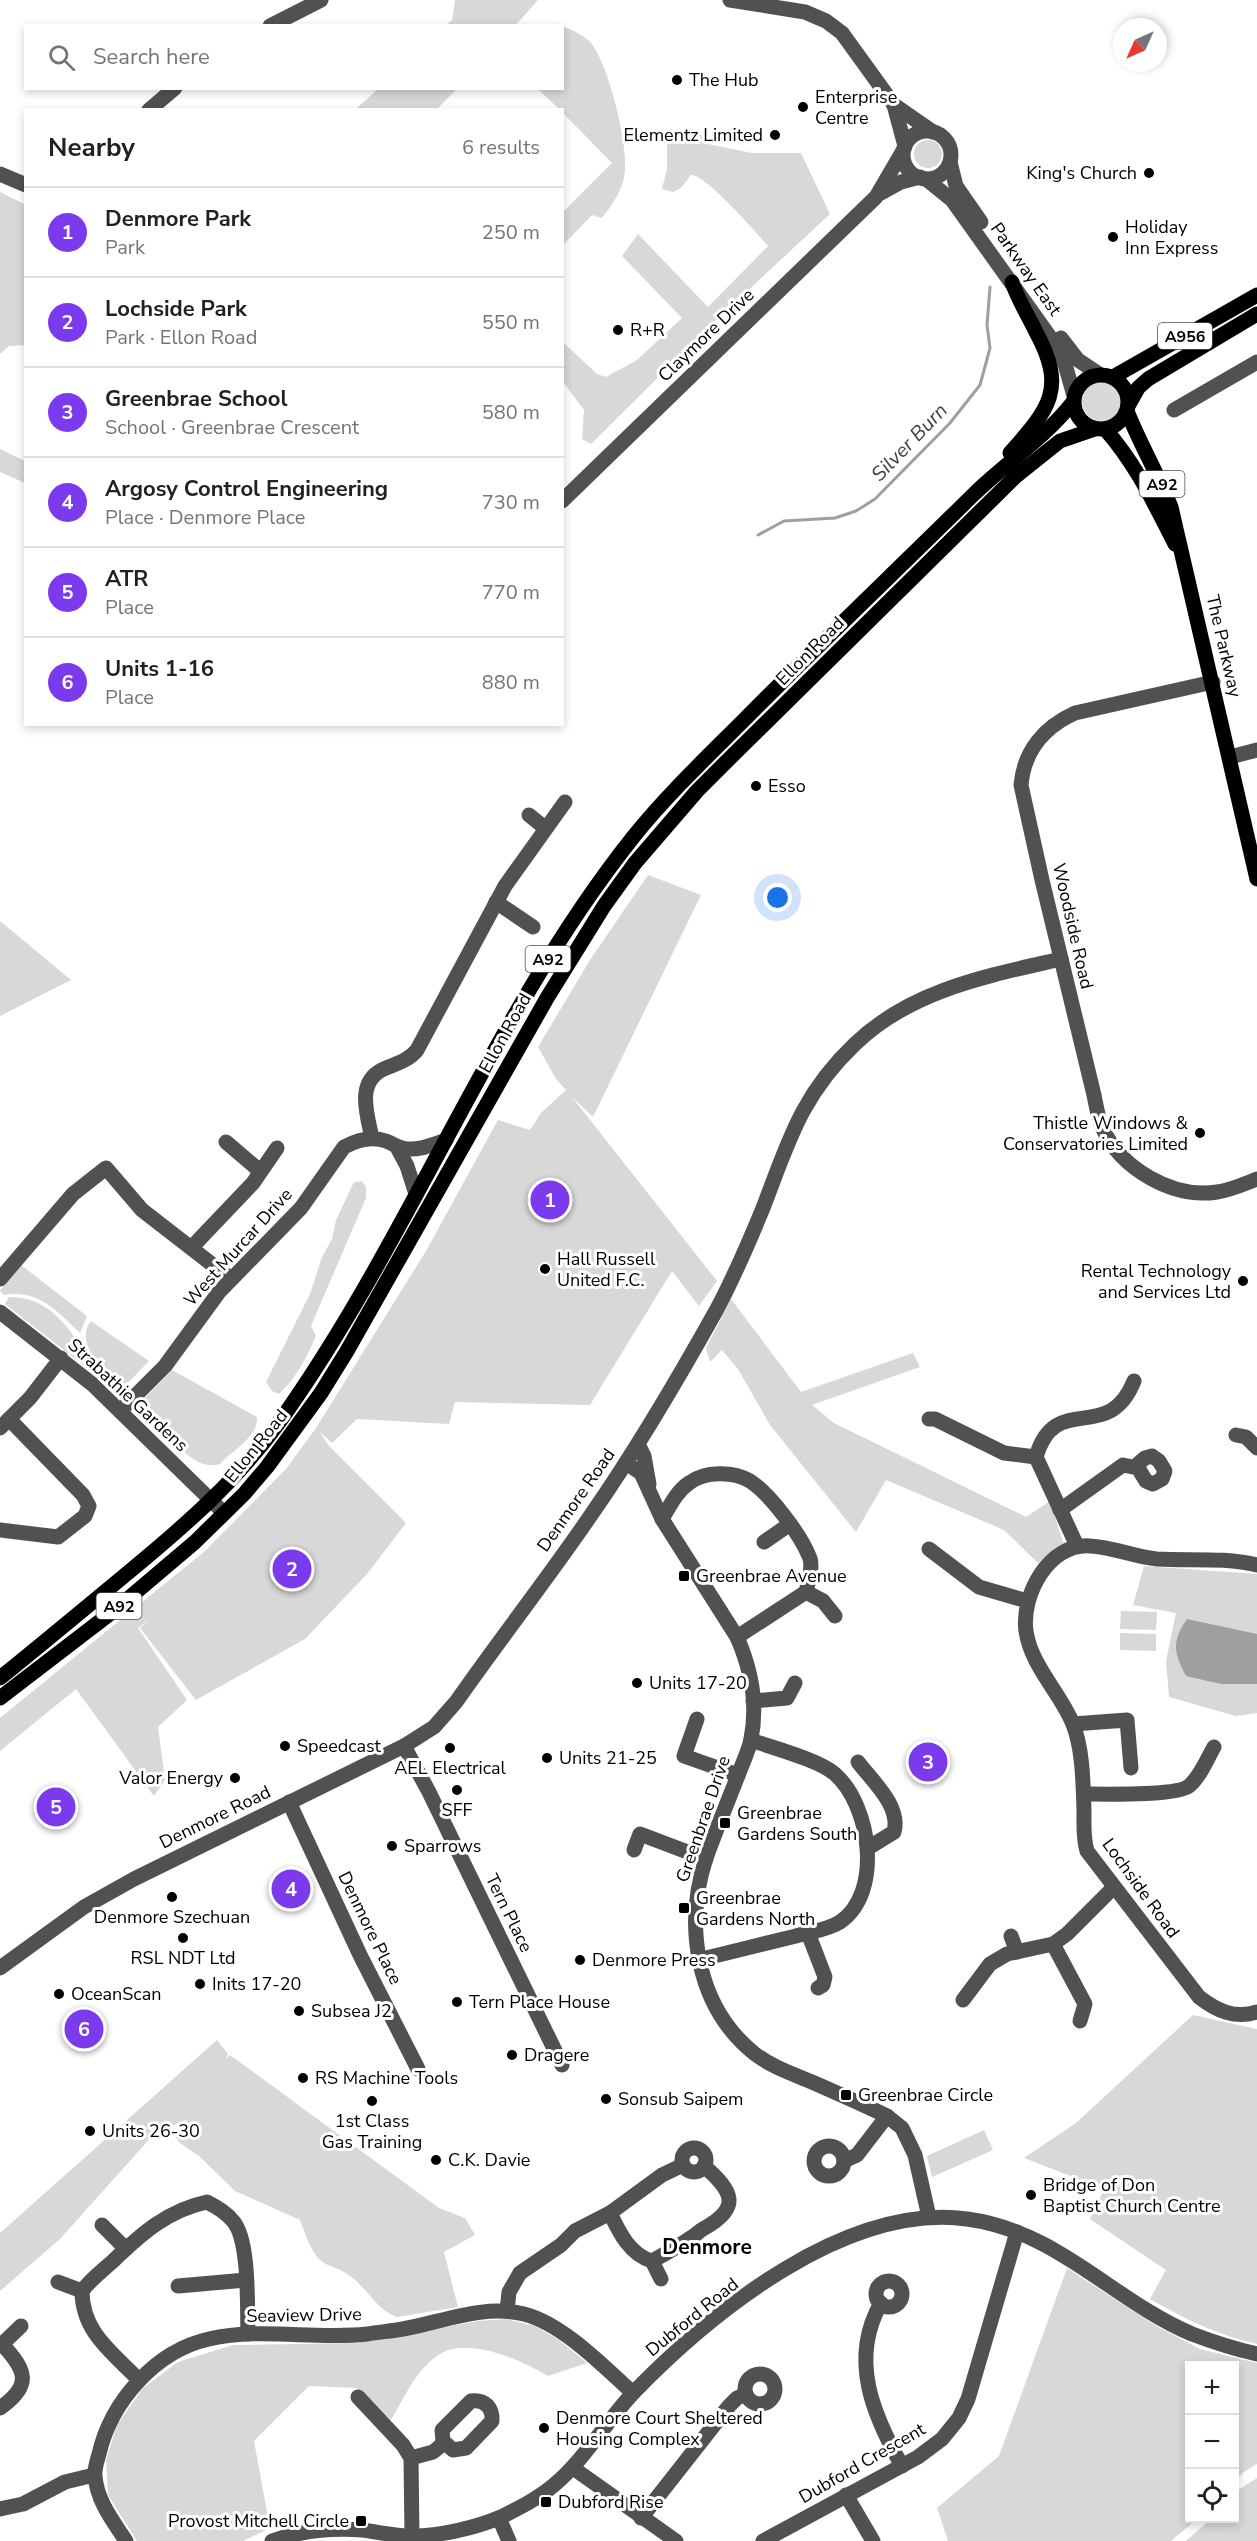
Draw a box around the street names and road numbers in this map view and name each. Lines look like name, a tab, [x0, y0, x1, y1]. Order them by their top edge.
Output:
street label: Parkway East	[985, 218, 1067, 321]
street label: Claymore Drive	[653, 283, 759, 387]
road number: A956	[1158, 323, 1212, 349]
road number: A92	[1140, 471, 1184, 497]
street label: The Parkway	[1201, 592, 1248, 700]
street label: Ellon Road	[770, 611, 850, 691]
street label: Woodside Road	[1047, 861, 1099, 991]
road number: A92	[526, 946, 570, 972]
street label: Ellon Road	[473, 989, 537, 1077]
street label: West Murcar Drive	[178, 1183, 298, 1311]
street label: Strabathie Gardens	[63, 1333, 193, 1457]
street label: Ellon Road	[219, 1404, 293, 1488]
street label: Denmore Road	[531, 1444, 621, 1556]
road number: A92	[96, 1593, 142, 1619]
street label: Greenbrae Drive	[670, 1753, 736, 1885]
street label: Denmore Road	[155, 1780, 275, 1854]
street label: Lochside Road	[1097, 1833, 1185, 1943]
street label: Denmore Place	[332, 1867, 408, 1989]
street label: Tern Place	[480, 1870, 538, 1956]
street label: Dubford Road	[641, 2272, 743, 2362]
street label: Seaview Drive	[246, 2302, 362, 2328]
street label: Dubford Crescent	[795, 2417, 930, 2509]

